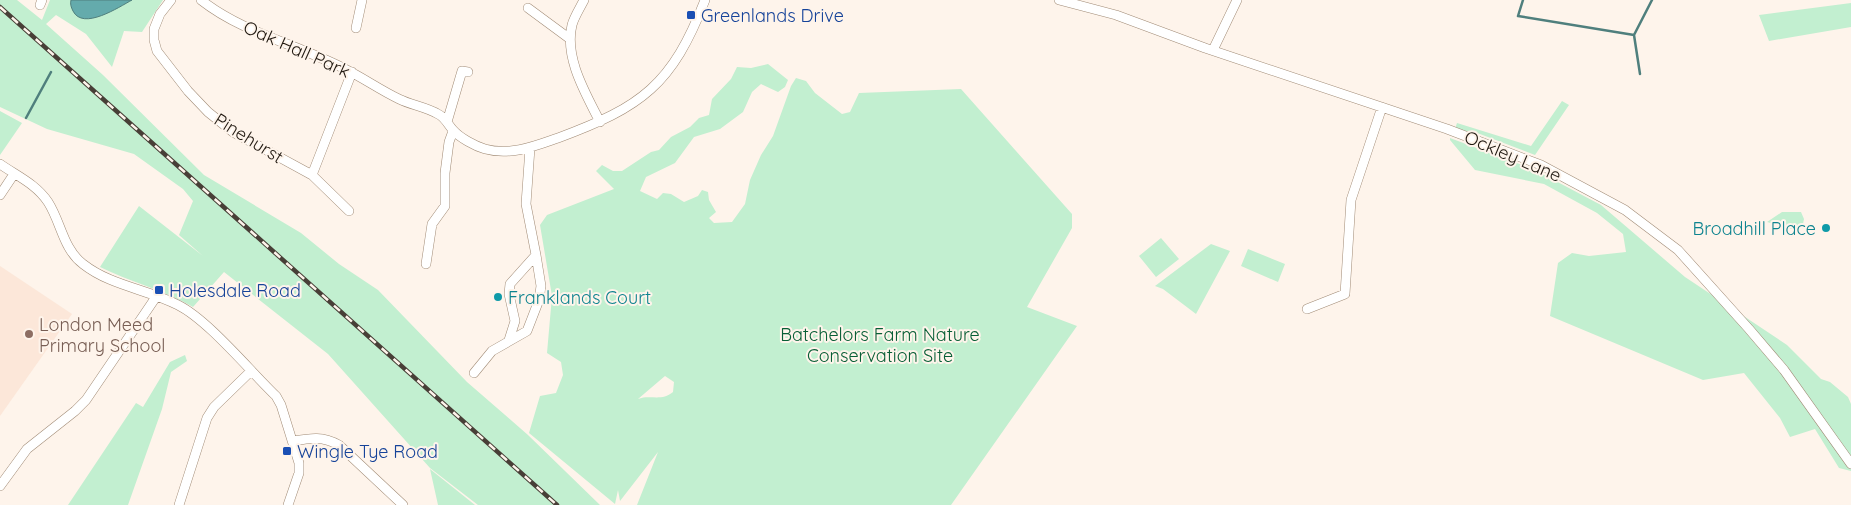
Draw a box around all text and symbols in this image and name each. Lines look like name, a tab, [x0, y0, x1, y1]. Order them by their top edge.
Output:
place label: Greenlands Drive	[701, 4, 844, 27]
marker: Greenlands Drive	[685, 9, 697, 21]
street label: Oak Hall Park	[240, 15, 354, 83]
street label: Pinehurst	[210, 108, 288, 168]
street label: Ockley Lane	[1461, 125, 1565, 187]
place label: Broadhill Place	[1693, 217, 1816, 240]
marker: Broadhill Place	[1820, 222, 1832, 234]
place label: Holesdale Road	[169, 279, 301, 302]
marker: Holesdale Road	[153, 284, 165, 296]
place label: Franklands Court	[508, 286, 651, 309]
marker: Franklands Court	[492, 291, 504, 303]
place label: London Meed Primary School	[39, 313, 165, 357]
park label: Batchelors Farm Nature Conservation Site	[780, 323, 980, 367]
marker: London Meed Primary School	[23, 328, 35, 340]
place label: Wingle Tye Road	[297, 440, 438, 463]
marker: Wingle Tye Road	[281, 445, 293, 457]

